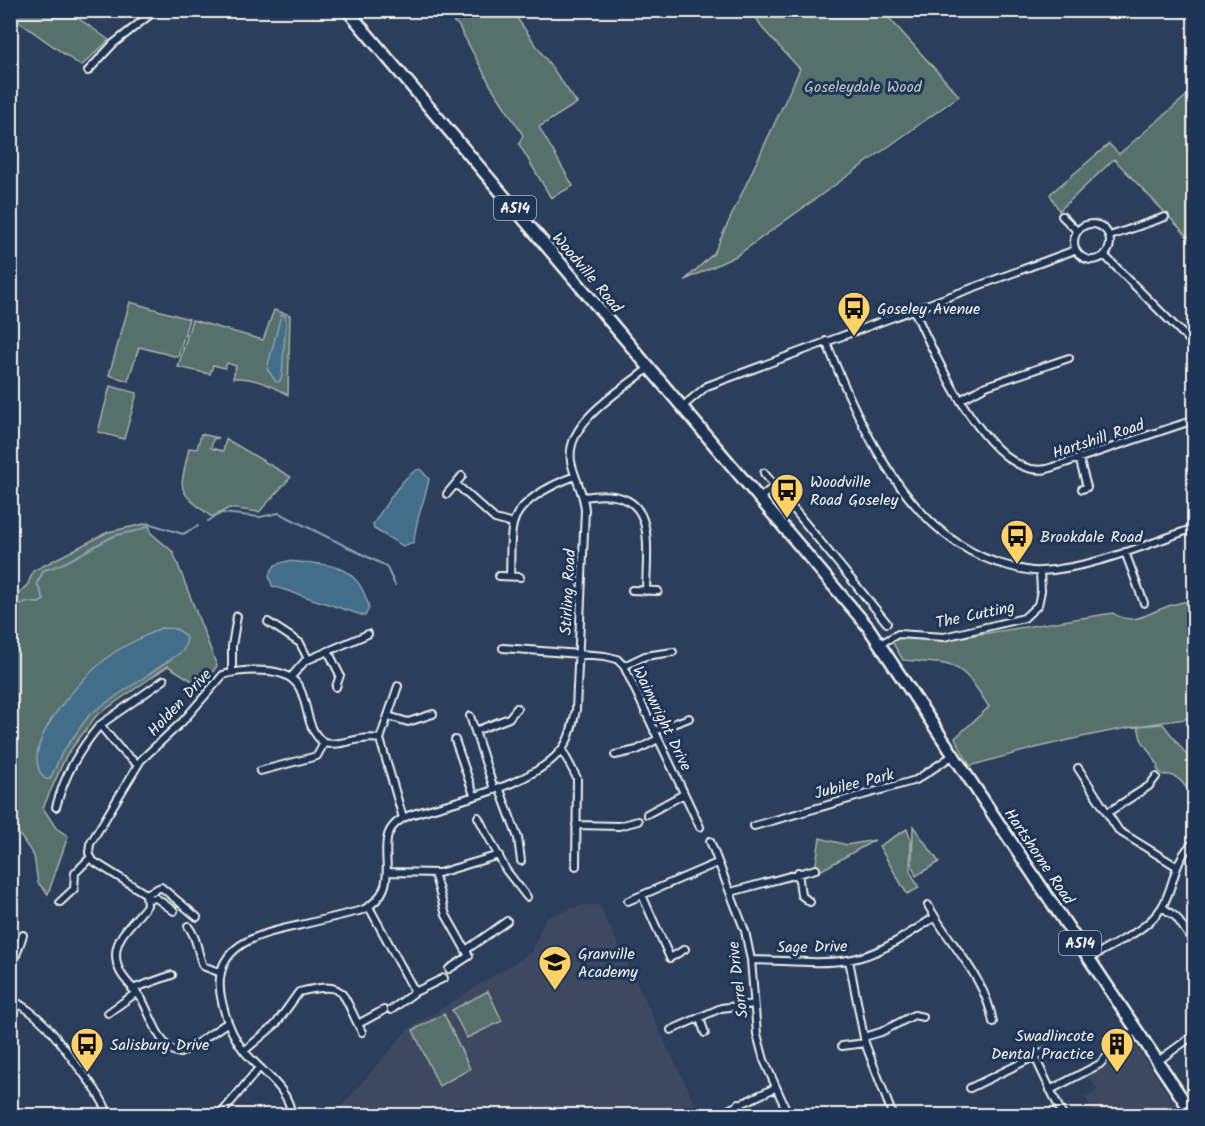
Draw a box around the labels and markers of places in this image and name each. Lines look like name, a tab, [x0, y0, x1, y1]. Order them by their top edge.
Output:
bus stop icon: Goseley Avenue	[836, 290, 872, 337]
place label: Goseley Avenue	[877, 297, 980, 322]
place label: Woodville Road Goseley	[810, 470, 899, 513]
bus stop icon: Woodville Road Goseley	[769, 472, 805, 519]
bus stop icon: Brookdale Road	[999, 518, 1035, 565]
place label: Brookdale Road	[1040, 525, 1144, 550]
place label: Granville Academy	[578, 942, 638, 985]
school or university icon: Granville Academy	[537, 944, 573, 991]
place label: Swadlincote Dental Practice	[991, 1024, 1094, 1067]
bus stop icon: Salisbury Drive	[69, 1026, 105, 1073]
building icon: Swadlincote Dental Practice	[1099, 1026, 1135, 1073]
place label: Salisbury Drive	[110, 1033, 209, 1058]

